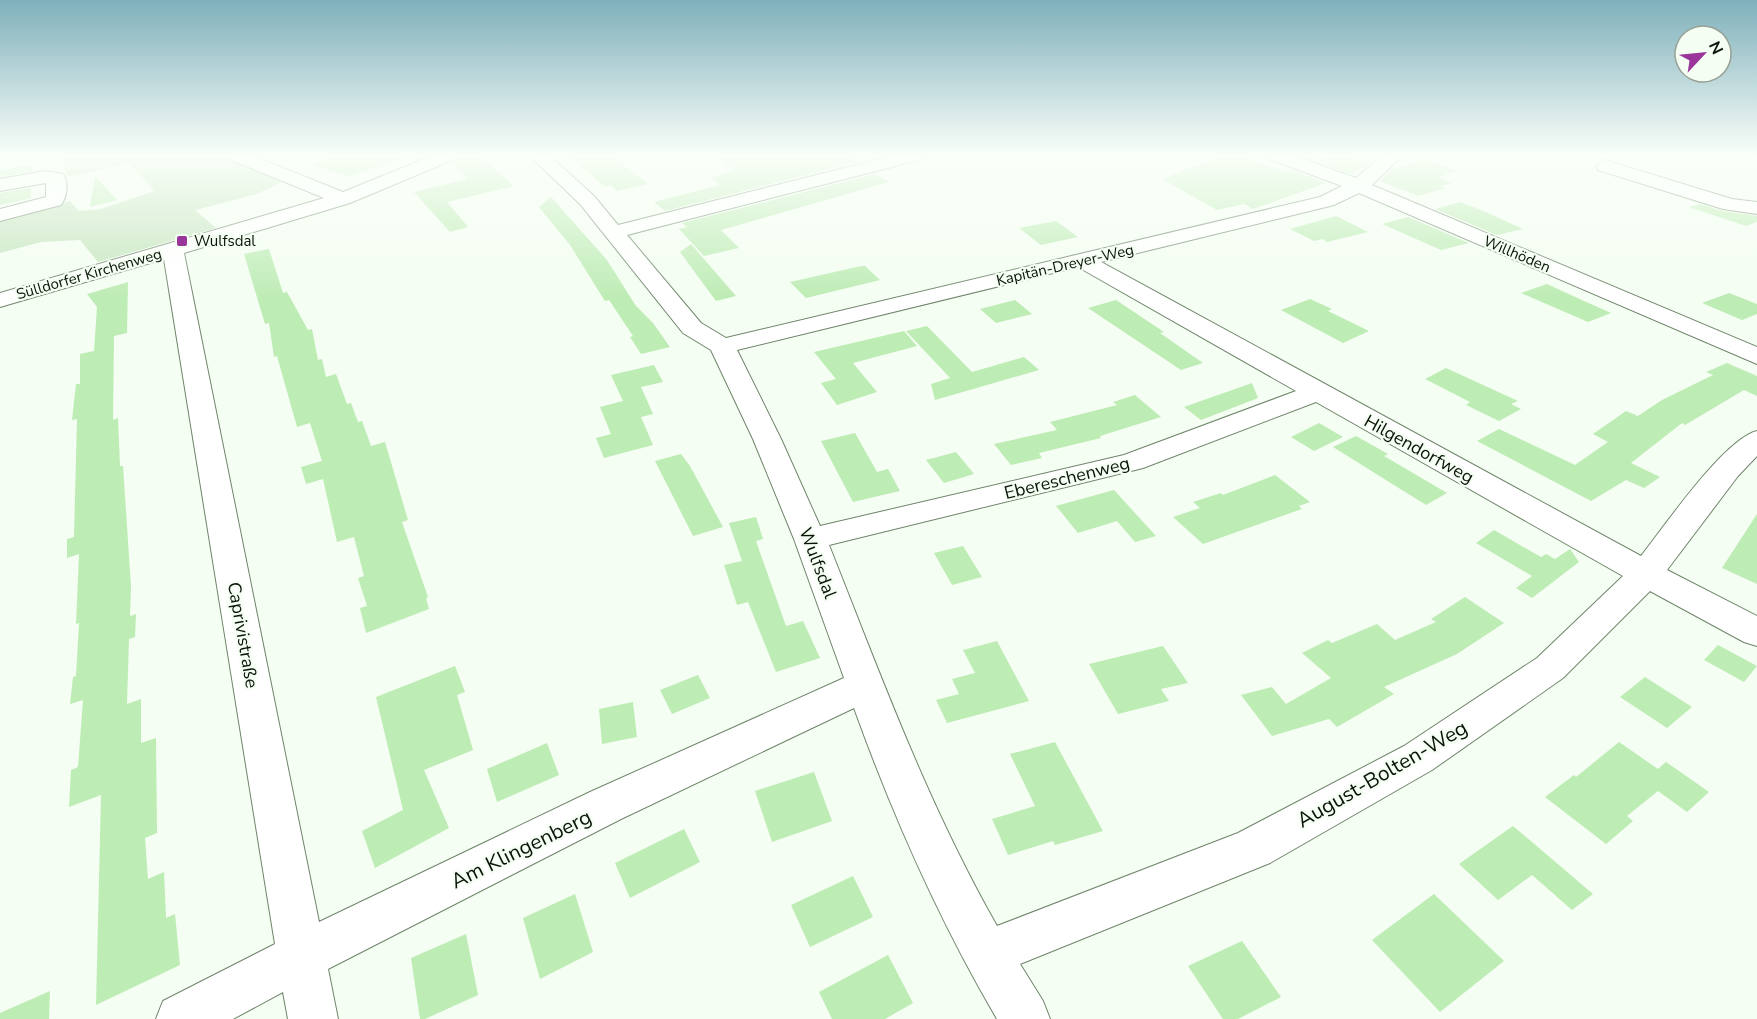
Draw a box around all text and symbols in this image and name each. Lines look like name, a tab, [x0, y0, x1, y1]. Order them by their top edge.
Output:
north arrow	[1673, 24, 1733, 84]
text: N	[1703, 38, 1728, 58]
place label: Wulfsdal	[194, 231, 256, 251]
street label: Willhöden	[1480, 231, 1554, 277]
marker: Wulfsdal	[175, 234, 189, 248]
street label: Kapitän-Dreyer-Weg	[994, 239, 1136, 291]
street label: Sülldorfer Kirchenweg	[14, 244, 164, 304]
street label: Hilgendorfweg	[1360, 409, 1478, 489]
street label: Ebereschenweg	[1002, 451, 1132, 505]
street label: Wulfsdal	[794, 524, 843, 603]
street label: Caprivistraße	[222, 580, 264, 690]
street label: August-Bolten-Weg	[1292, 714, 1472, 834]
street label: Am Klingenberg	[446, 803, 596, 895]

